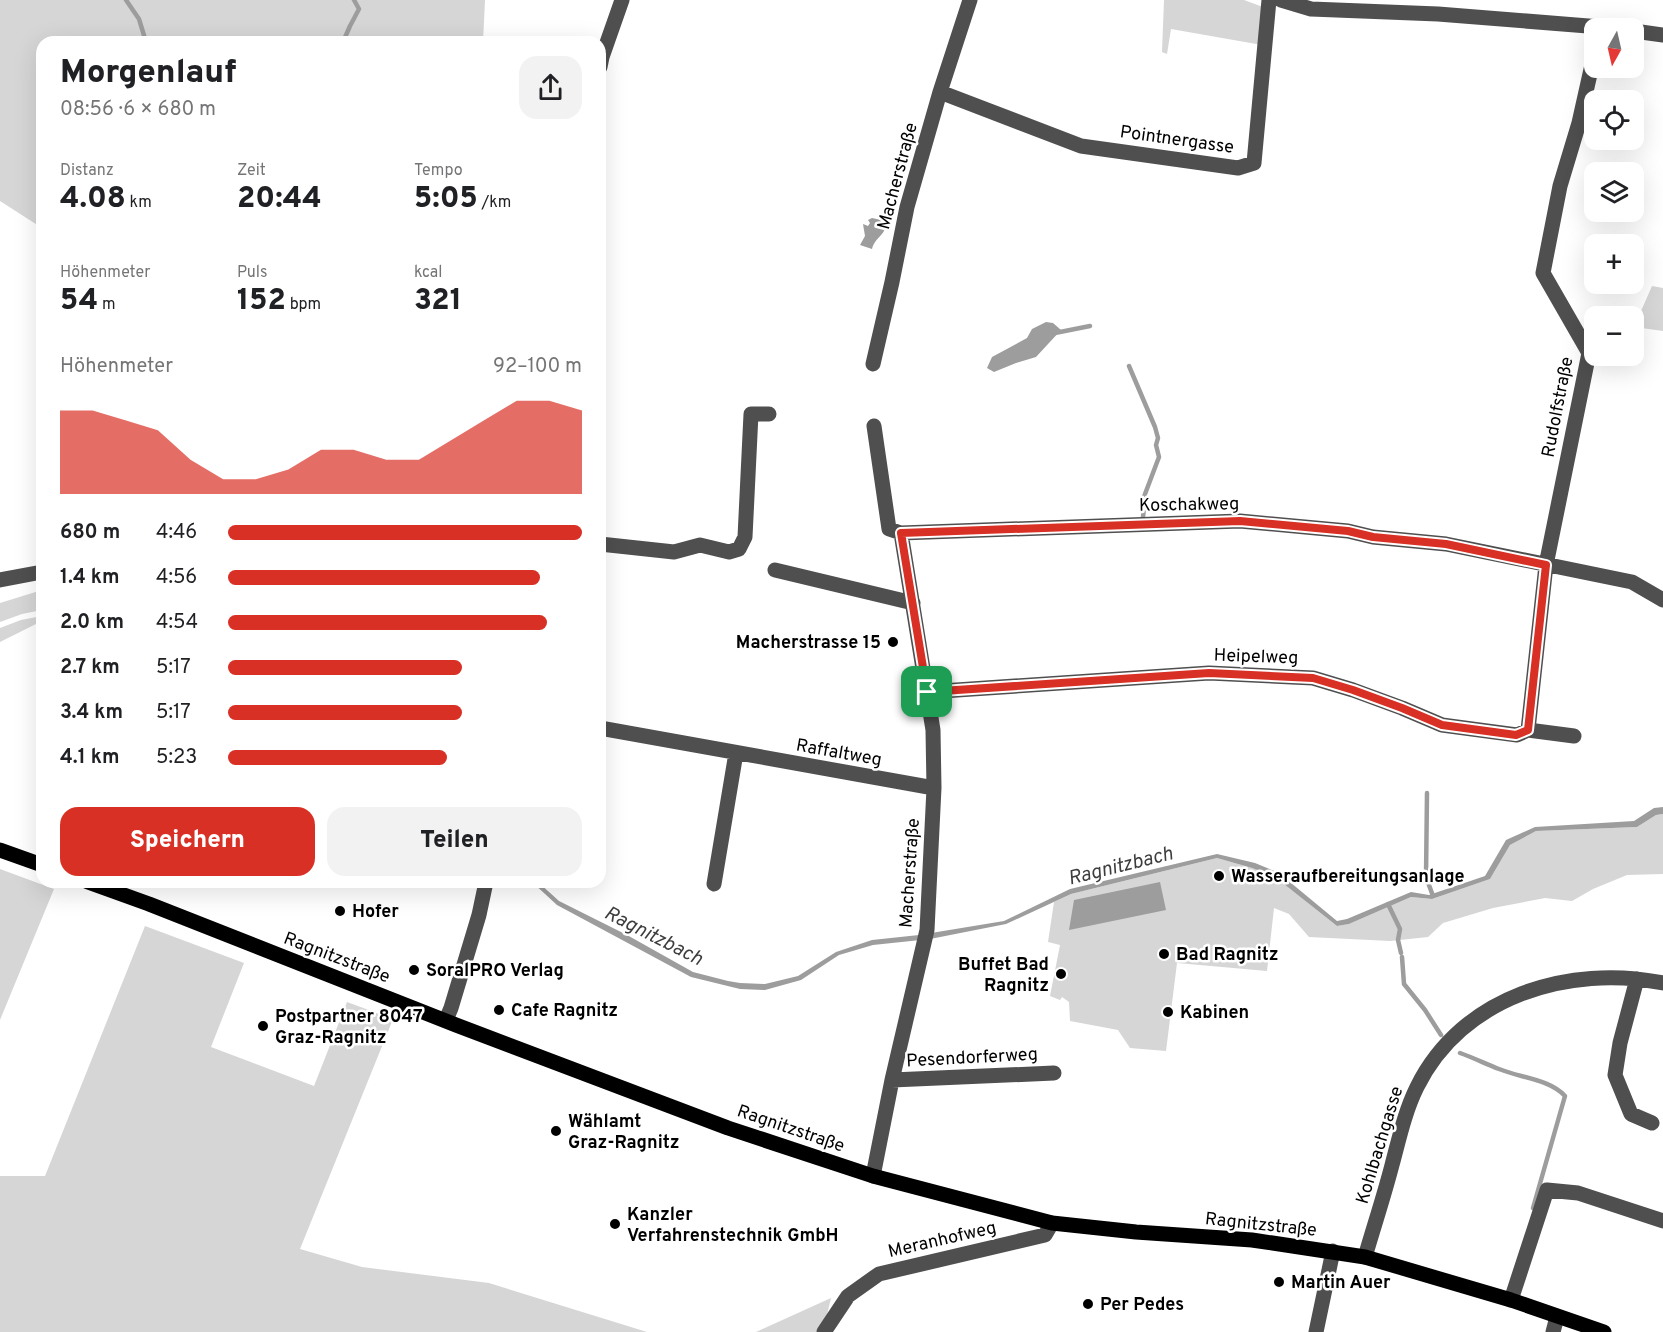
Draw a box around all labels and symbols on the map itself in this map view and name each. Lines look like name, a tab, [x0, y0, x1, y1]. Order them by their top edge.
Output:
north arrow	[1584, 18, 1644, 78]
street label: Macherstraße	[873, 120, 924, 232]
street label: Pointnergasse	[1118, 121, 1235, 160]
street label: Rudolfstraße	[1537, 355, 1580, 460]
street label: Koschakweg	[1139, 493, 1239, 518]
place label: Macherstrasse 15	[736, 632, 881, 655]
marker: Macherstrasse 15	[886, 635, 900, 649]
street label: Heipelweg	[1213, 645, 1299, 670]
pin	[901, 666, 952, 717]
street label: Raffaltweg	[794, 735, 884, 772]
street label: Macherstraße	[895, 818, 926, 929]
water label: Ragnitzbach	[1065, 841, 1176, 893]
place label: Wasseraufbereitungsanlage	[1231, 866, 1465, 889]
marker: Wasseraufbereitungsanlage	[1212, 869, 1226, 883]
place label: Hofer	[352, 901, 399, 924]
water label: Ragnitzbach	[599, 901, 707, 973]
marker: Hofer	[333, 904, 347, 918]
street label: Ragnitzstraße	[280, 928, 393, 989]
place label: Bad Ragnitz	[1176, 944, 1278, 967]
marker: Bad Ragnitz	[1157, 947, 1171, 961]
place label: Buffet Bad Ragnitz	[958, 954, 1049, 998]
place label: SoralPRO Verlag	[426, 960, 564, 983]
marker: SoralPRO Verlag	[407, 963, 421, 977]
marker: Buffet Bad Ragnitz	[1054, 967, 1068, 981]
place label: Cafe Ragnitz	[511, 1000, 618, 1023]
place label: Kabinen	[1180, 1002, 1249, 1025]
marker: Cafe Ragnitz	[492, 1003, 506, 1017]
marker: Kabinen	[1161, 1005, 1175, 1019]
place label: Postpartner 8047 Graz-Ragnitz	[275, 1006, 423, 1050]
marker: Postpartner 8047 Graz-Ragnitz	[256, 1019, 270, 1033]
street label: Pesendorferweg	[906, 1044, 1039, 1073]
street label: Kohlbachgasse	[1352, 1084, 1409, 1207]
street label: Ragnitzstraße	[734, 1100, 847, 1159]
place label: Wählamt Graz-Ragnitz	[568, 1111, 679, 1155]
marker: Wählamt Graz-Ragnitz	[549, 1124, 563, 1138]
place label: Kanzler Verfahrenstechnik GmbH	[627, 1204, 839, 1248]
street label: Ragnitzstraße	[1204, 1208, 1318, 1243]
marker: Kanzler Verfahrenstechnik GmbH	[608, 1217, 622, 1231]
street label: Meranhofweg	[886, 1217, 999, 1264]
place label: Martin Auer	[1291, 1272, 1391, 1295]
marker: Martin Auer	[1272, 1275, 1286, 1289]
place label: Per Pedes	[1100, 1294, 1184, 1317]
marker: Per Pedes	[1081, 1297, 1095, 1311]

